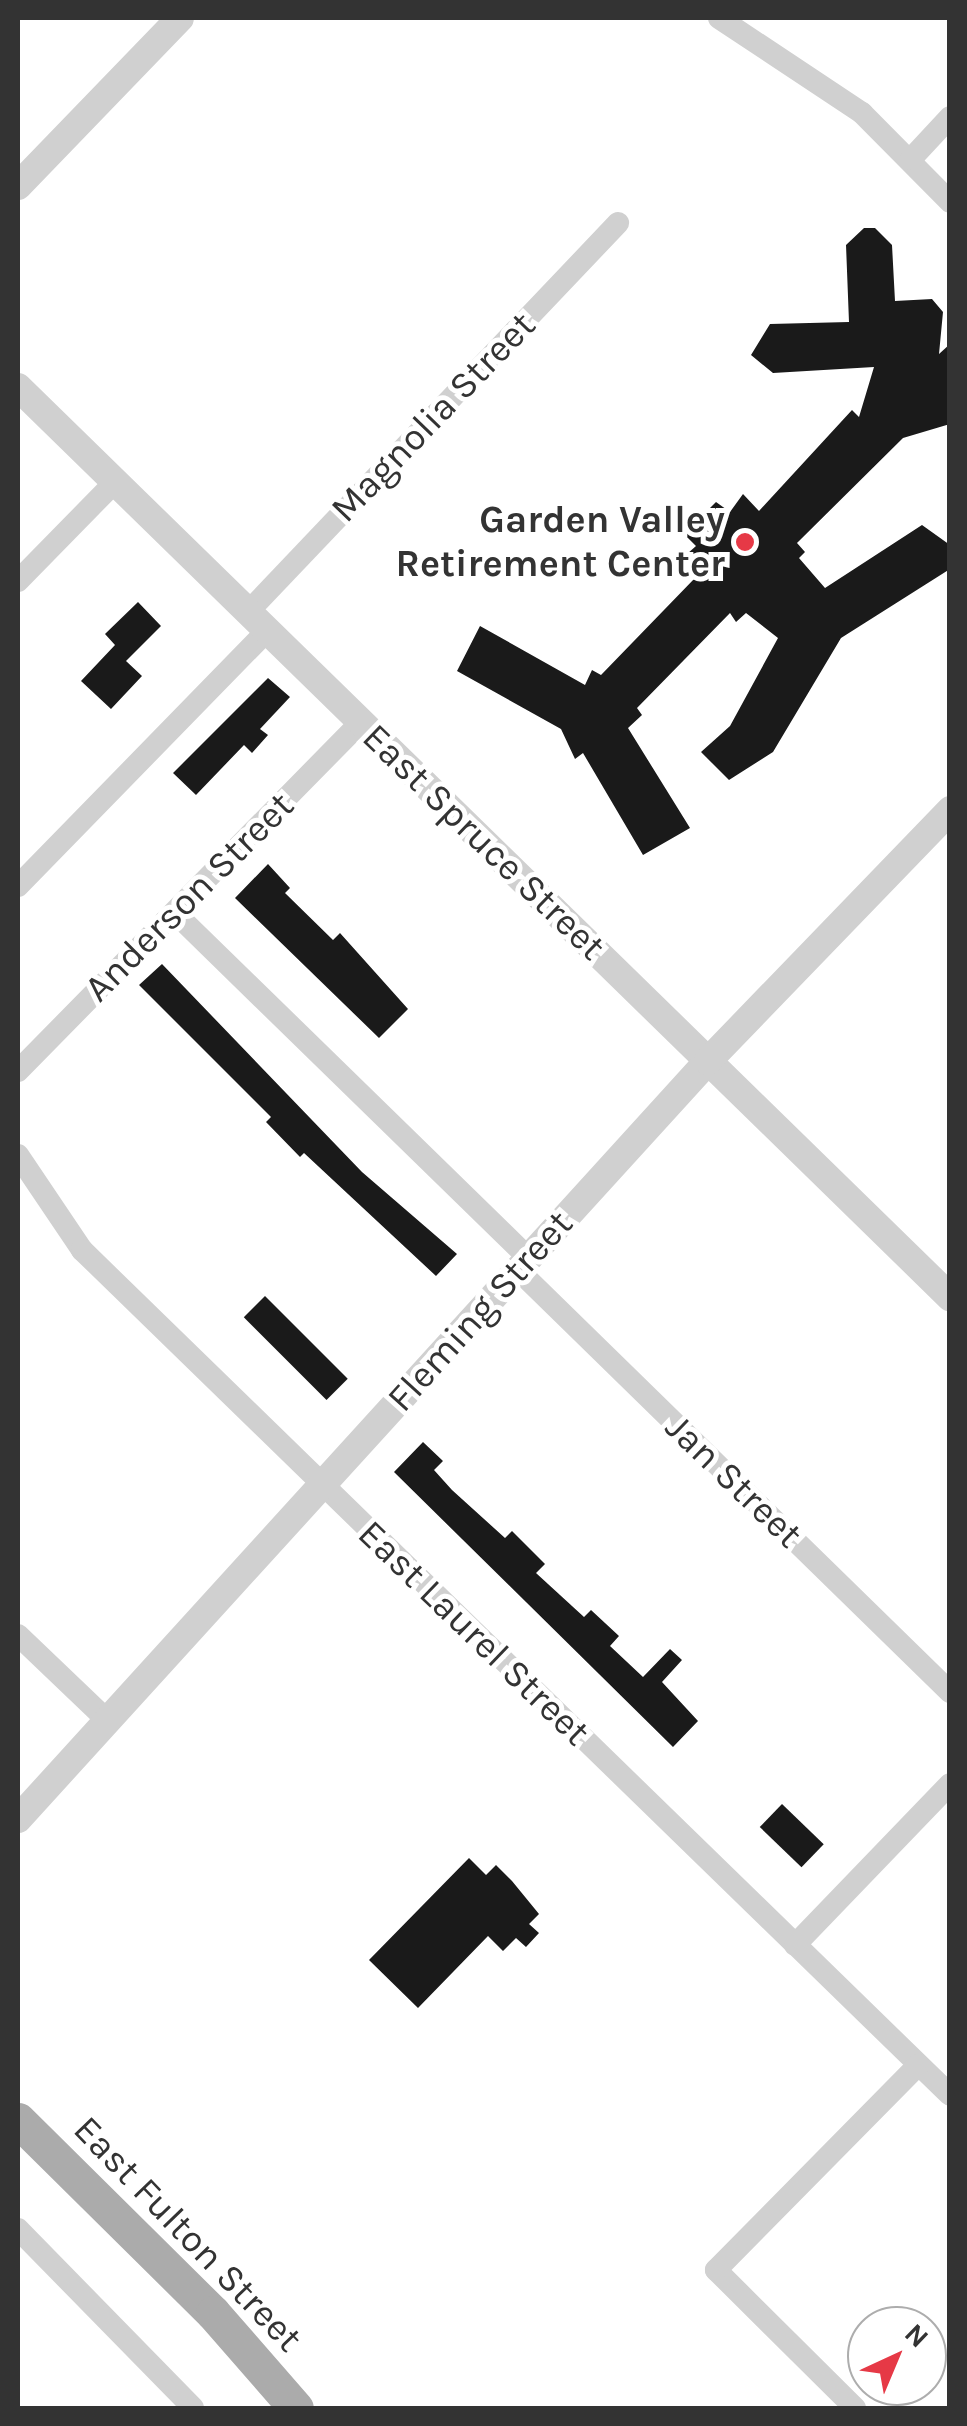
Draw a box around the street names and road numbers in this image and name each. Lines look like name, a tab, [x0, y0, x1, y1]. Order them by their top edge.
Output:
street label: Magnolia Street	[321, 302, 545, 532]
street label: East Spruce Street	[353, 714, 615, 970]
street label: Anderson Street	[75, 783, 303, 1011]
street label: Fleming Street	[378, 1201, 582, 1421]
street label: Jan Street	[656, 1405, 812, 1557]
street label: East Laurel Street	[349, 1511, 599, 1755]
street label: East Fulton Street	[64, 2107, 312, 2361]

